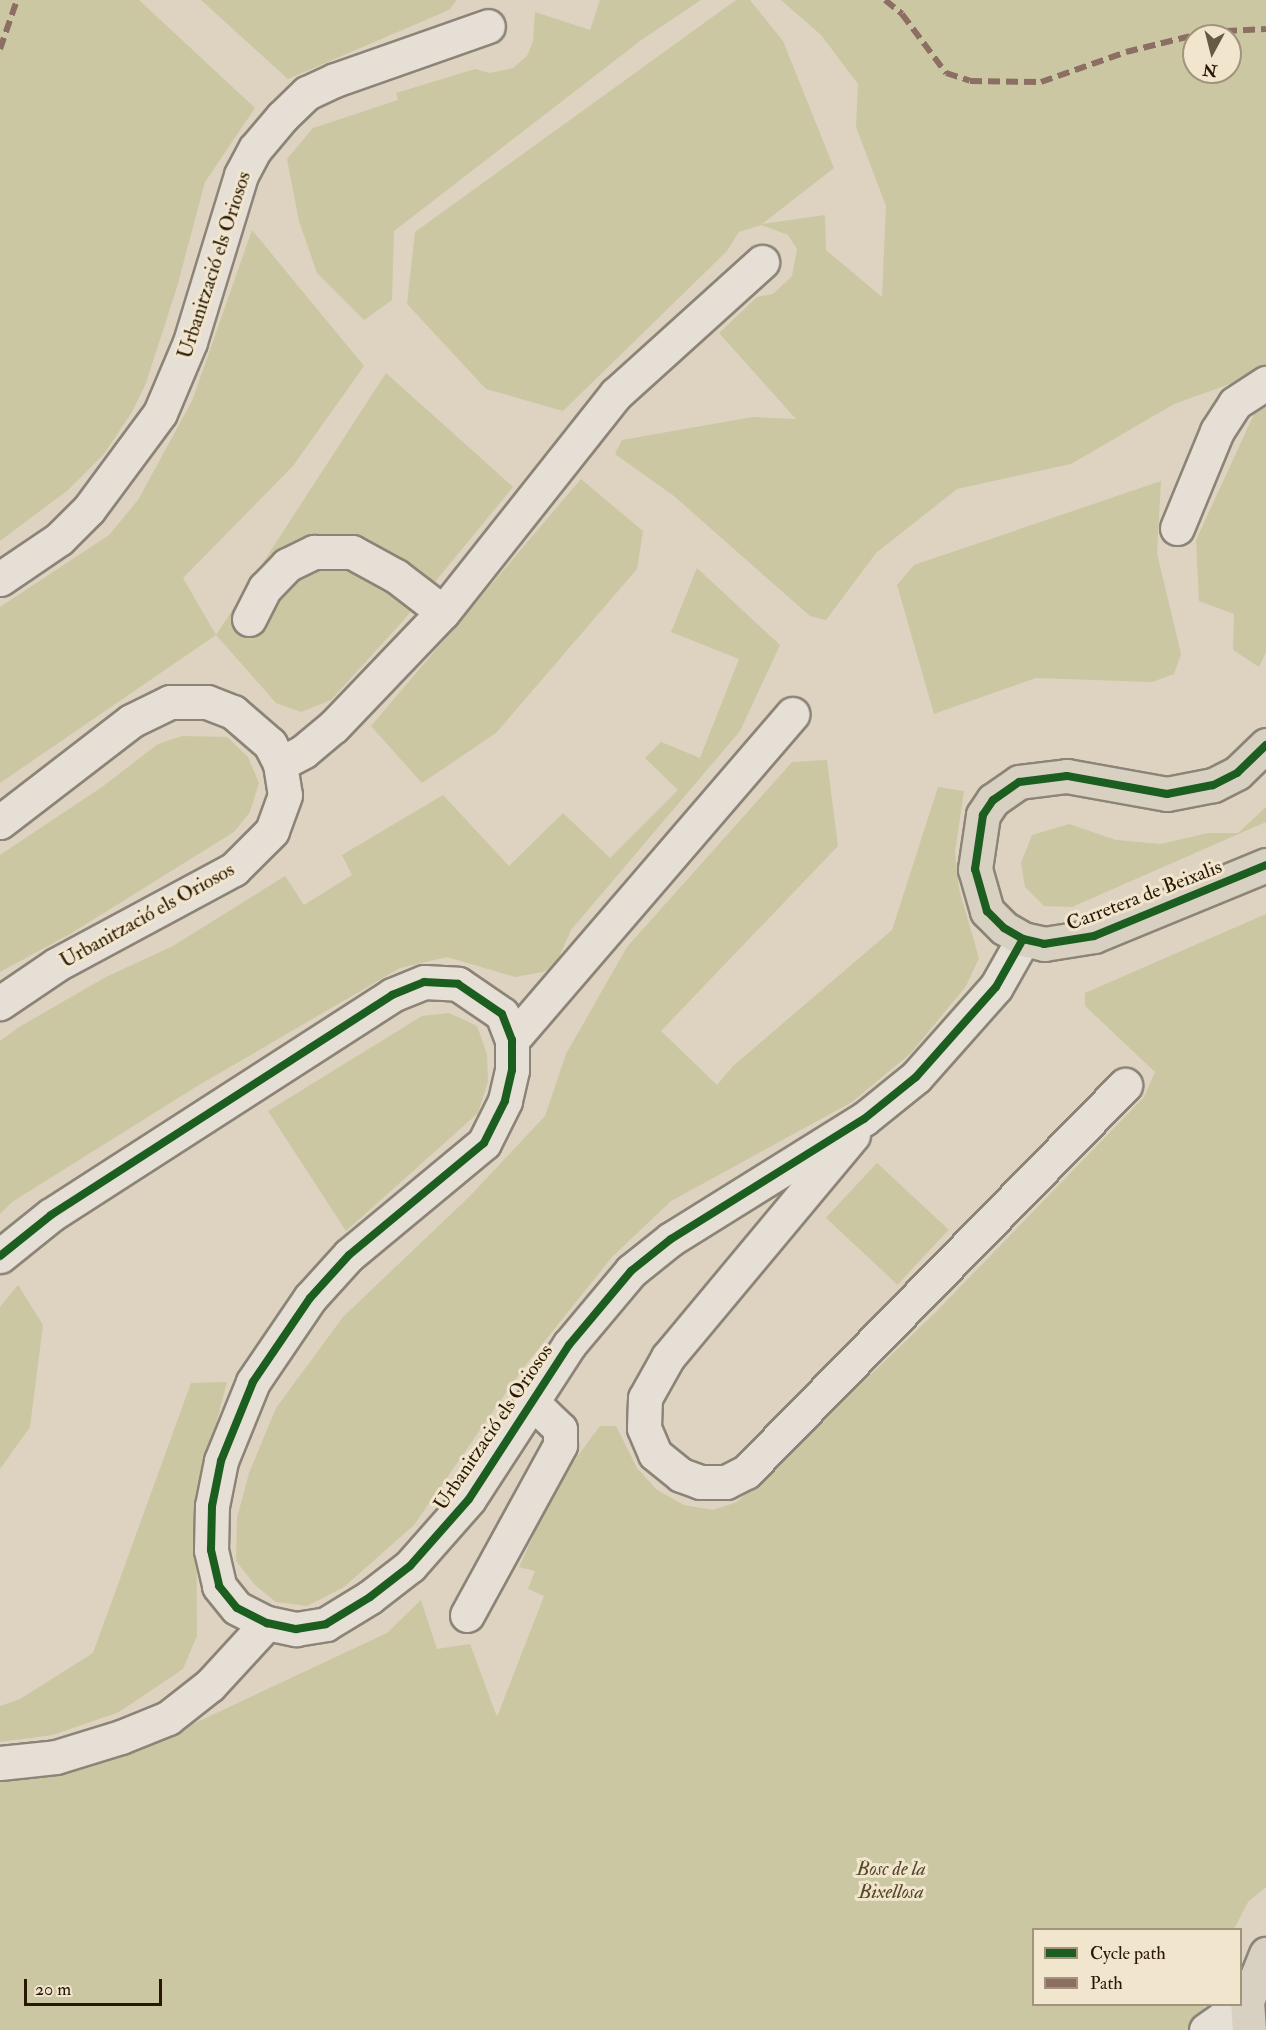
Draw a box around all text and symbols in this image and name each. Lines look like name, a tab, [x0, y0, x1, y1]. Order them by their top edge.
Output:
north arrow	[1182, 24, 1242, 84]
text: N	[1202, 59, 1218, 81]
street label: Urbanització els Oriosos	[172, 168, 256, 362]
street label: Carretera de Beixalis	[1063, 854, 1225, 936]
street label: Urbanització els Oriosos	[56, 857, 238, 973]
street label: Urbanització els Oriosos	[428, 1339, 558, 1515]
park label: Bosc de la Bixellosa	[856, 1856, 926, 1903]
legend	[1032, 1928, 1242, 2006]
text: Cycle path	[1090, 1942, 1166, 1965]
scale bar	[27, 1967, 165, 2005]
text: Path	[1090, 1972, 1123, 1995]
text: 20 m	[35, 1978, 71, 2001]

